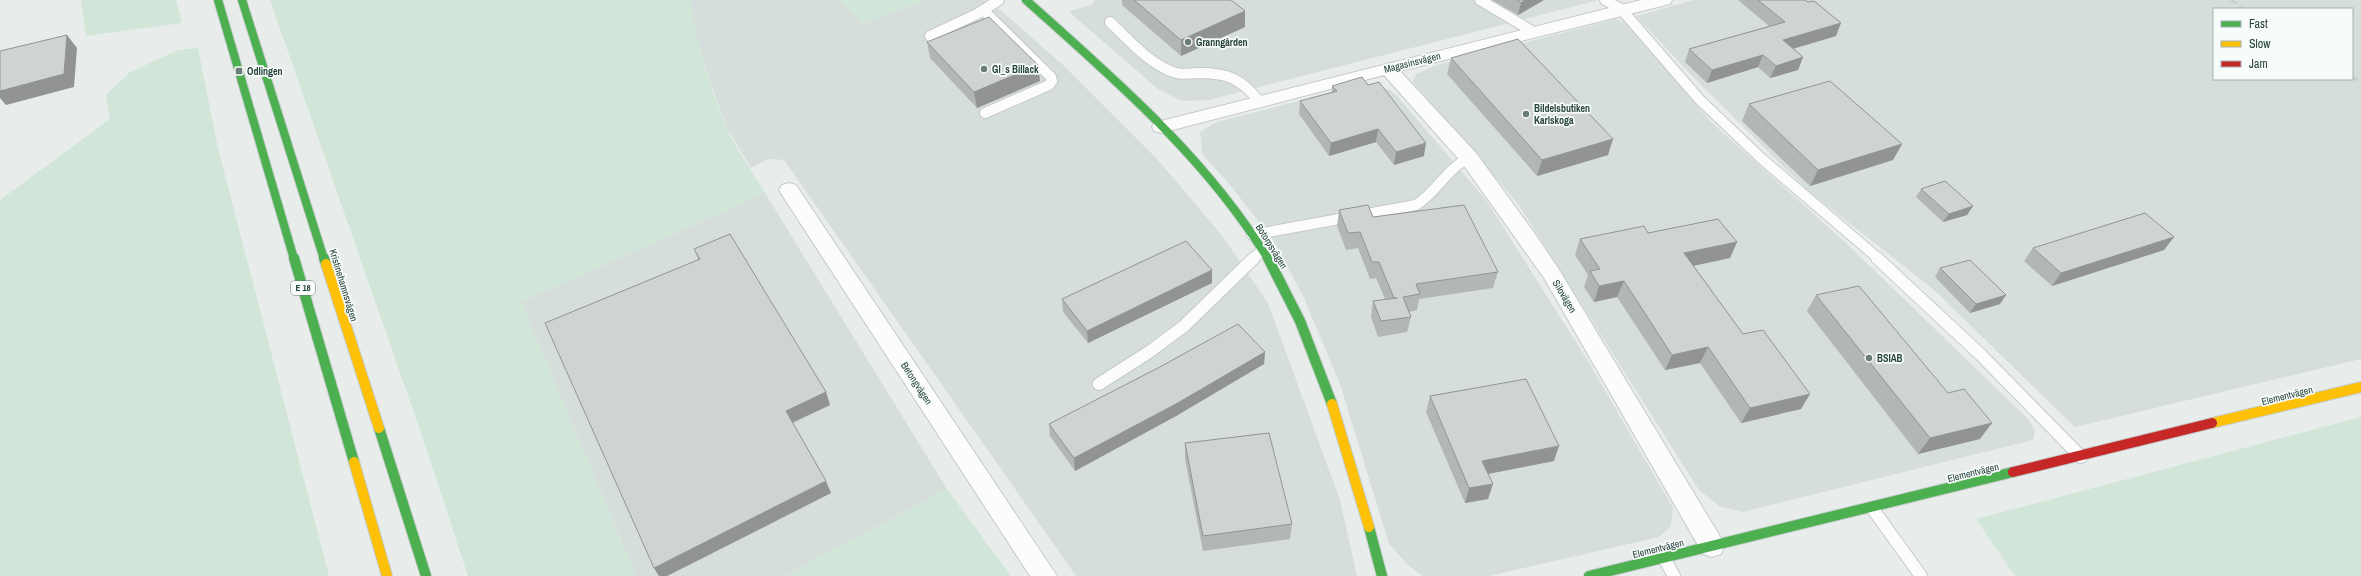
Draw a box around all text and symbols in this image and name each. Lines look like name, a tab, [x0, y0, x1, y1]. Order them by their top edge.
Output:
legend	[2213, 8, 2353, 80]
text: Fast	[2249, 16, 2268, 32]
place label: Granngården	[1196, 36, 1248, 49]
text: Slow	[2249, 36, 2271, 52]
marker: Granngården	[1183, 37, 1193, 47]
street label: Magasinsvägen	[1382, 49, 1442, 76]
text: Jam	[2249, 56, 2268, 72]
place label: Gl_s Billack	[992, 63, 1039, 76]
marker: Gl_s Billack	[979, 64, 989, 74]
place label: Odlingen	[247, 65, 283, 78]
marker: Odlingen	[234, 66, 244, 76]
place label: Bildelsbutiken Karlskoga	[1534, 102, 1590, 127]
marker: Bildelsbutiken Karlskoga	[1521, 109, 1531, 119]
street label: Botorpsvägen	[1253, 221, 1290, 271]
street label: Kristinehamnsvägen	[326, 247, 361, 323]
street label: Silovägen	[1550, 277, 1580, 315]
road number: E 18	[291, 281, 315, 295]
place label: BSIAB	[1877, 352, 1903, 365]
marker: BSIAB	[1864, 353, 1874, 363]
street label: Betongvägen	[898, 359, 935, 407]
street label: Elementvägen	[2260, 383, 2314, 408]
street label: Elementvägen	[1946, 460, 2000, 485]
street label: Elementvägen	[1631, 536, 1685, 561]

